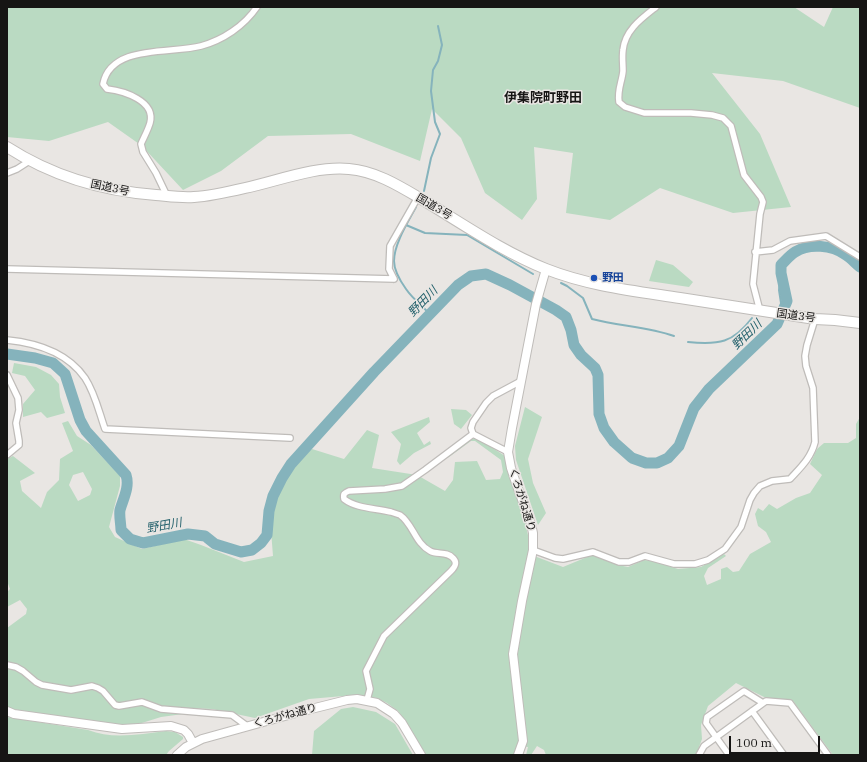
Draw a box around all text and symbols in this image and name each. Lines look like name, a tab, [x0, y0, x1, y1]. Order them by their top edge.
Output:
district label: 伊集院町野田	[504, 90, 582, 106]
street label: 国道3号	[89, 177, 131, 199]
street label: 国道3号	[414, 191, 454, 223]
place label: 野田	[602, 271, 624, 285]
marker: 野田	[589, 273, 599, 283]
water label: 野田川	[405, 284, 441, 320]
street label: 国道3号	[775, 307, 817, 325]
water label: 野田川	[729, 317, 765, 353]
street label: くろがね通り	[506, 467, 538, 533]
water label: 野田川	[145, 516, 183, 536]
street label: くろがね通り	[251, 701, 319, 731]
scale bar	[731, 728, 822, 754]
text: 100 m	[736, 735, 772, 750]

